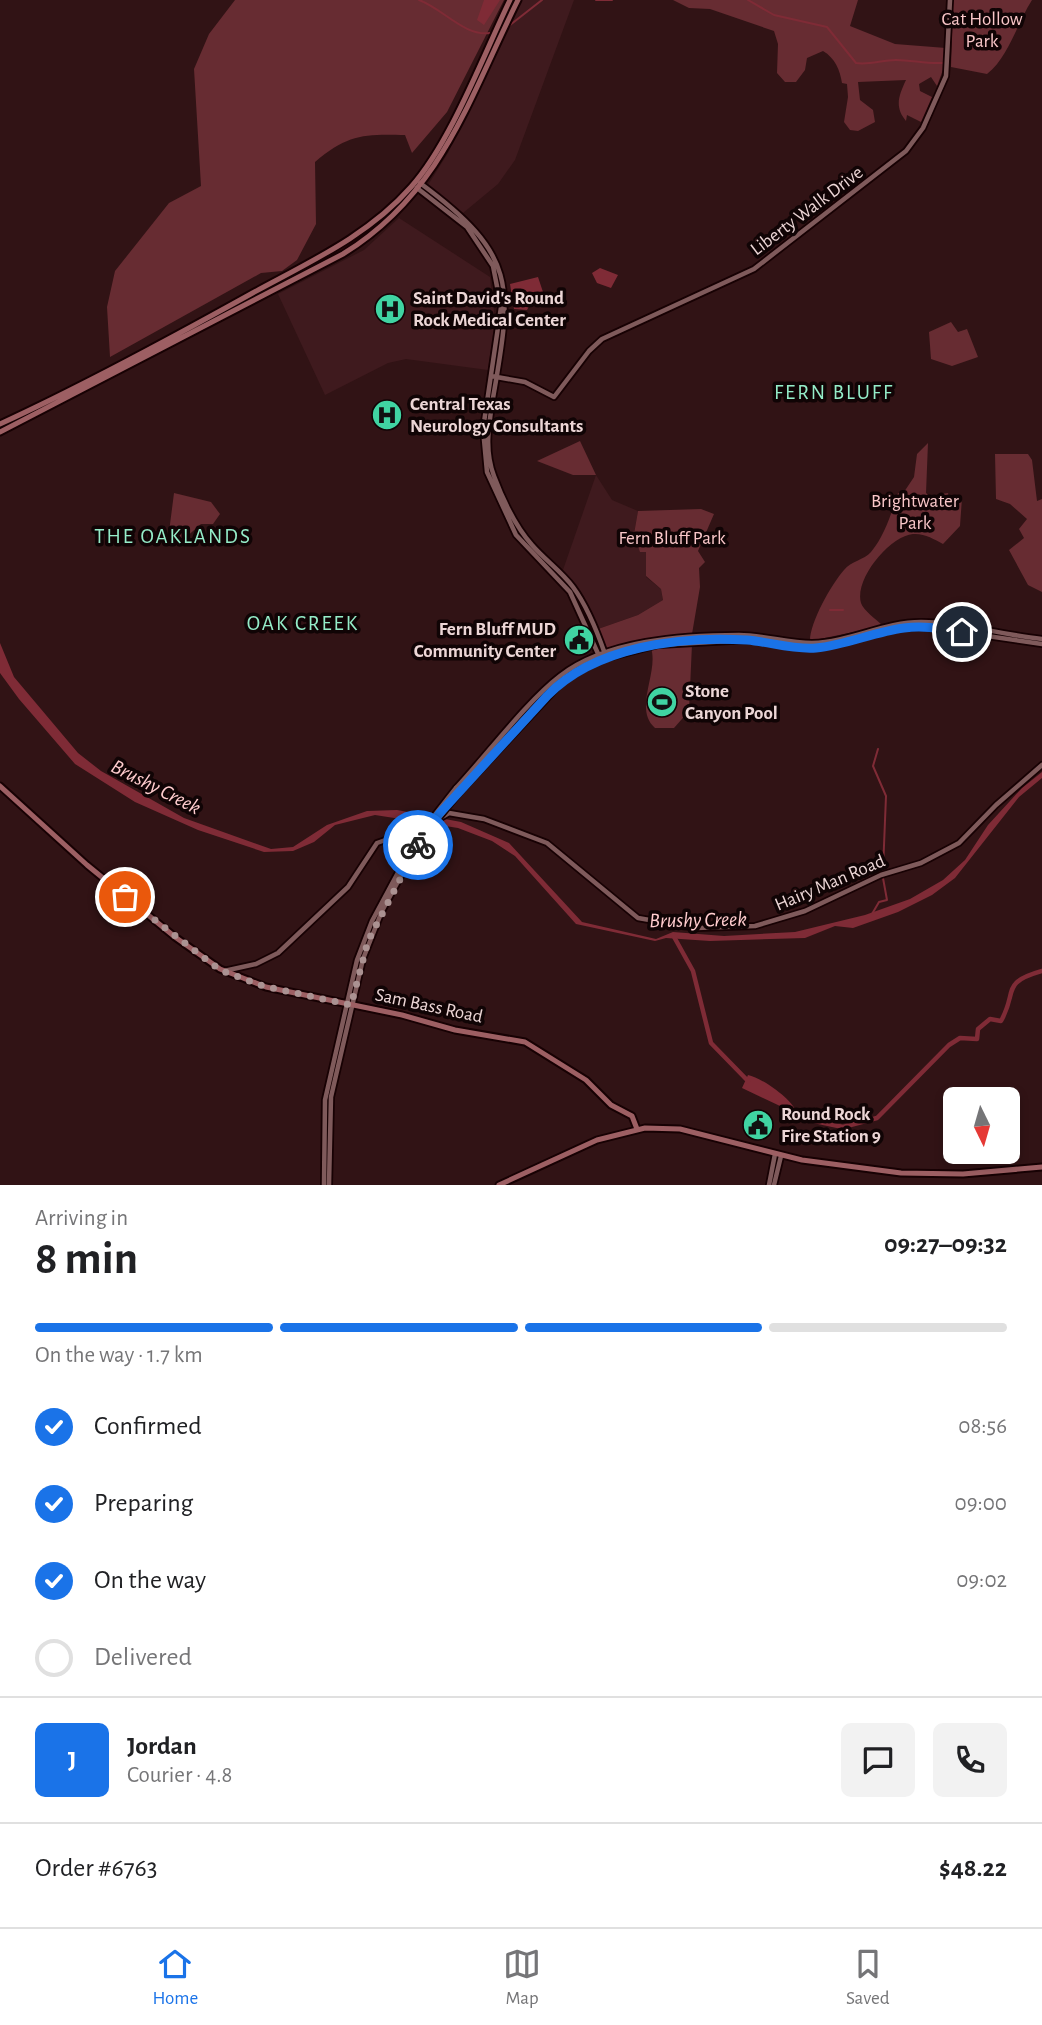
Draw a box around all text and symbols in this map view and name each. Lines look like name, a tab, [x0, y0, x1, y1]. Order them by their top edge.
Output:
park label: Cat Hollow Park	[941, 10, 1023, 51]
street label: Liberty Walk Drive	[747, 163, 867, 259]
place label: Saint David's Round Rock Medical Center	[413, 289, 566, 330]
hospital icon: Saint David's Round Rock Medical Center	[373, 292, 407, 326]
district label: FERN BLUFF	[774, 382, 894, 403]
place label: Central Texas Neurology Consultants	[410, 395, 583, 436]
hospital icon: Central Texas Neurology Consultants	[370, 398, 404, 432]
park label: Brightwater Park	[871, 492, 959, 533]
district label: THE OAKLANDS	[94, 526, 252, 547]
park label: Fern Bluff Park	[618, 529, 726, 548]
pin	[932, 602, 992, 662]
district label: OAK CREEK	[247, 613, 359, 634]
icon: home	[943, 613, 981, 651]
place label: Fern Bluff MUD Community Center	[414, 620, 556, 661]
public building icon: Fern Bluff MUD Community Center	[562, 623, 596, 657]
place label: Stone Canyon Pool	[685, 682, 778, 723]
sports icon: Stone Canyon Pool	[645, 685, 679, 719]
water label: Brushy Creek	[108, 756, 204, 819]
courier	[383, 810, 453, 880]
icon: bike	[399, 826, 437, 864]
street label: Hairy Man Road	[772, 851, 888, 915]
pin	[95, 867, 155, 927]
icon: bag	[106, 878, 144, 916]
water label: Brushy Creek	[649, 909, 747, 931]
street label: Sam Bass Road	[373, 985, 485, 1027]
north arrow	[943, 1087, 1020, 1164]
map controls	[943, 1087, 1020, 1164]
place label: Round Rock Fire Station 9	[781, 1105, 881, 1146]
public building icon: Round Rock Fire Station 9	[741, 1108, 775, 1142]
text: Arriving in	[35, 1207, 128, 1230]
text: 09:27–09:32	[884, 1231, 1007, 1257]
text: 8 min	[35, 1236, 138, 1282]
text: On the way · 1.7 km	[35, 1344, 203, 1367]
icon: check	[35, 1408, 73, 1446]
text: Confirmed	[94, 1413, 202, 1439]
text: 08:56	[958, 1415, 1007, 1438]
icon: check	[35, 1485, 73, 1523]
text: Preparing	[94, 1490, 193, 1516]
text: 09:00	[954, 1492, 1007, 1515]
icon: check	[35, 1562, 73, 1600]
text: On the way	[94, 1567, 206, 1593]
text: 09:02	[956, 1569, 1007, 1592]
text: Delivered	[94, 1644, 192, 1670]
button: chat	[841, 1723, 915, 1797]
button: phone	[933, 1723, 1007, 1797]
text: Jordan	[127, 1733, 197, 1759]
text: J	[68, 1747, 76, 1773]
text: Courier · 4.8	[127, 1764, 232, 1787]
text: Order #6763	[35, 1855, 157, 1881]
text: $48.22	[939, 1855, 1007, 1881]
tab: Home	[152, 1945, 198, 2010]
tab: Map	[503, 1945, 541, 2010]
tab: Saved	[846, 1945, 890, 2010]

